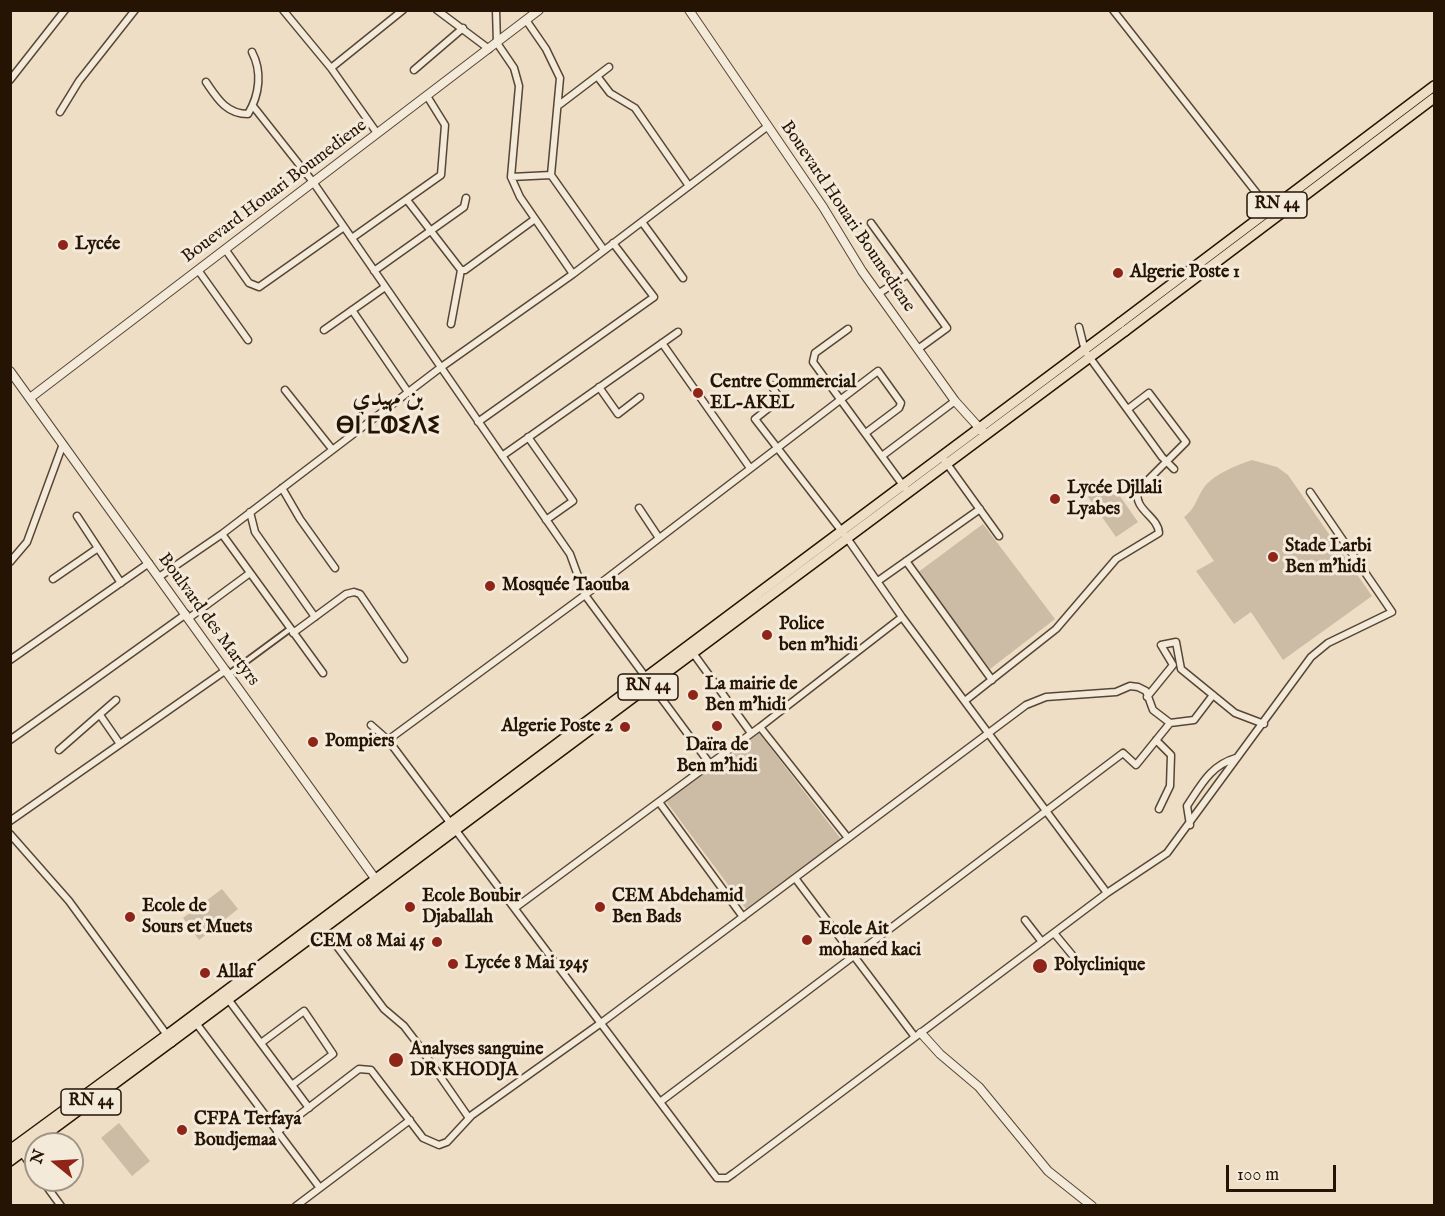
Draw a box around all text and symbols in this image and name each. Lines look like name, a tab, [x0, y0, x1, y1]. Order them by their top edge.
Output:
street label: Bouevard Houari Boumediene	[178, 115, 372, 269]
street label: Bouevard Houari Boumediene	[775, 117, 919, 317]
road number: RN 44	[1247, 192, 1307, 218]
place label: Lycée	[75, 234, 120, 256]
marker: Lycée	[56, 238, 70, 252]
place label: Algerie Poste 1	[1130, 262, 1240, 284]
marker: Algerie Poste 1	[1111, 266, 1125, 280]
place label: Centre Commercial EL-AKEL	[710, 372, 856, 415]
district label: بن مهيدي ⴱⵏ ⵎⵀⵉⴷⵉ	[336, 386, 440, 442]
marker: Centre Commercial EL-AKEL	[691, 386, 705, 400]
place label: Lycée Djllali Lyabes	[1067, 478, 1162, 520]
marker: Lycée Djllali Lyabes	[1048, 492, 1062, 506]
place label: Stade Larbi Ben m'hidi	[1285, 536, 1372, 578]
street label: Boulvard des Martyrs	[153, 549, 263, 691]
marker: Stade Larbi Ben m'hidi	[1266, 550, 1280, 564]
place label: Mosquée Taouba	[502, 575, 629, 597]
marker: Mosquée Taouba	[483, 579, 497, 593]
place label: Police ben m'hidi	[779, 614, 858, 656]
marker: Police ben m'hidi	[760, 628, 774, 642]
road number: RN 44	[618, 674, 678, 700]
place label: La mairie de Ben m'hidi	[705, 674, 797, 716]
marker: La mairie de Ben m'hidi	[686, 688, 700, 702]
place label: Algerie Poste 2	[501, 716, 613, 738]
marker: Daïra de Ben m'hidi	[710, 719, 724, 733]
marker: Algerie Poste 2	[618, 720, 632, 734]
place label: Pompiers	[325, 731, 394, 753]
marker: Pompiers	[306, 735, 320, 749]
place label: Daïra de Ben m'hidi	[676, 735, 758, 777]
place label: Ecole Boubir Djaballah	[422, 886, 521, 928]
place label: CEM Abdehamid Ben Bads	[612, 886, 743, 928]
place label: Ecole de Sours et Muets	[142, 896, 252, 938]
marker: Ecole Boubir Djaballah	[403, 900, 417, 914]
marker: CEM Abdehamid Ben Bads	[593, 900, 607, 914]
marker: Ecole de Sours et Muets	[123, 910, 137, 924]
place label: Ecole Ait mohaned kaci	[819, 919, 921, 962]
place label: CEM 08 Mai 45	[310, 931, 425, 953]
marker: Ecole Ait mohaned kaci	[800, 933, 814, 947]
marker: CEM 08 Mai 45	[430, 935, 444, 949]
place label: Lycée 8 Mai 1945	[465, 953, 588, 975]
place label: Polyclinique	[1054, 955, 1145, 977]
marker: Lycée 8 Mai 1945	[446, 957, 460, 971]
marker: Polyclinique	[1031, 957, 1049, 975]
place label: Allaf	[217, 962, 253, 984]
marker: Allaf	[198, 966, 212, 980]
place label: Analyses sanguine DR KHODJA	[410, 1039, 543, 1082]
marker: Analyses sanguine DR KHODJA	[387, 1051, 405, 1069]
road number: RN 44	[61, 1089, 121, 1115]
place label: CFPA Terfaya Boudjemaa	[194, 1109, 301, 1152]
marker: CFPA Terfaya Boudjemaa	[175, 1123, 189, 1137]
north arrow	[24, 1132, 84, 1192]
text: N	[27, 1147, 50, 1167]
scale bar	[1229, 1153, 1338, 1191]
text: 100 m	[1237, 1164, 1279, 1187]

